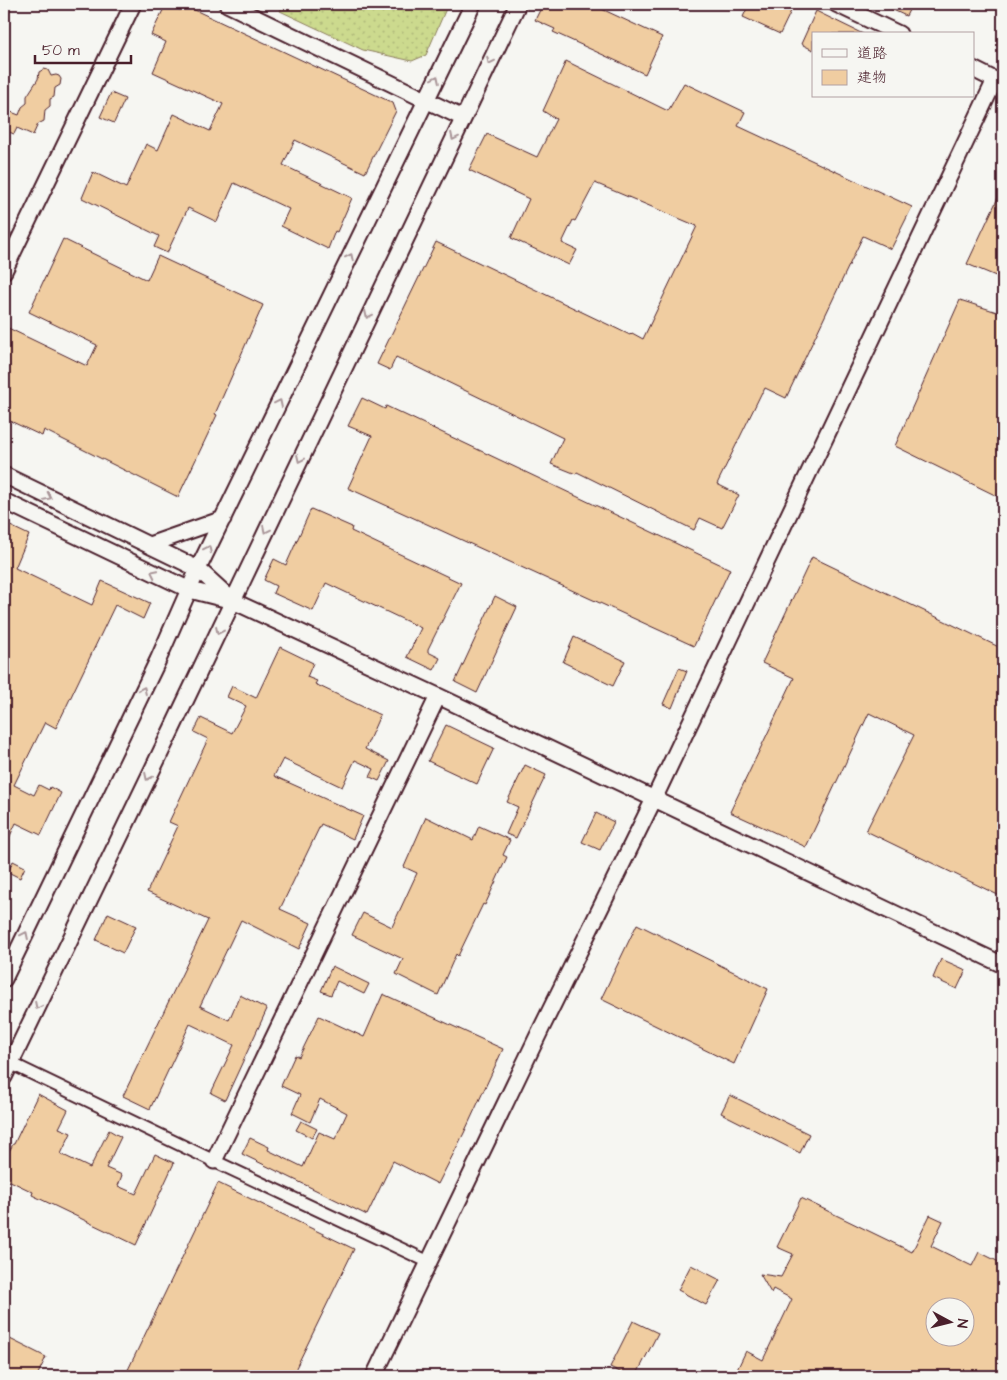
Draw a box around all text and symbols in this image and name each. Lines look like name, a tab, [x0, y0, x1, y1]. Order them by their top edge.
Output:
scale bar	[35, 32, 131, 64]
legend	[812, 32, 974, 98]
text: 50 m	[42, 40, 80, 61]
text: 道路	[857, 43, 887, 64]
one-way arrow	[486, 56, 497, 65]
text: 建物	[857, 67, 887, 88]
one-way arrow	[430, 75, 440, 84]
one-way arrow	[450, 131, 460, 140]
one-way arrow	[344, 253, 354, 262]
one-way arrow	[364, 310, 375, 319]
one-way arrow	[273, 399, 283, 408]
one-way arrow	[296, 454, 307, 463]
one-way arrow	[43, 490, 52, 501]
one-way arrow	[262, 525, 272, 534]
one-way arrow	[202, 545, 212, 554]
one-way arrow	[150, 569, 159, 580]
one-way arrow	[214, 626, 225, 635]
one-way arrow	[137, 686, 147, 695]
one-way arrow	[144, 772, 155, 781]
one-way arrow	[19, 931, 29, 940]
one-way arrow	[34, 1001, 44, 1010]
north arrow	[924, 1298, 974, 1348]
text: N	[951, 1318, 972, 1329]

